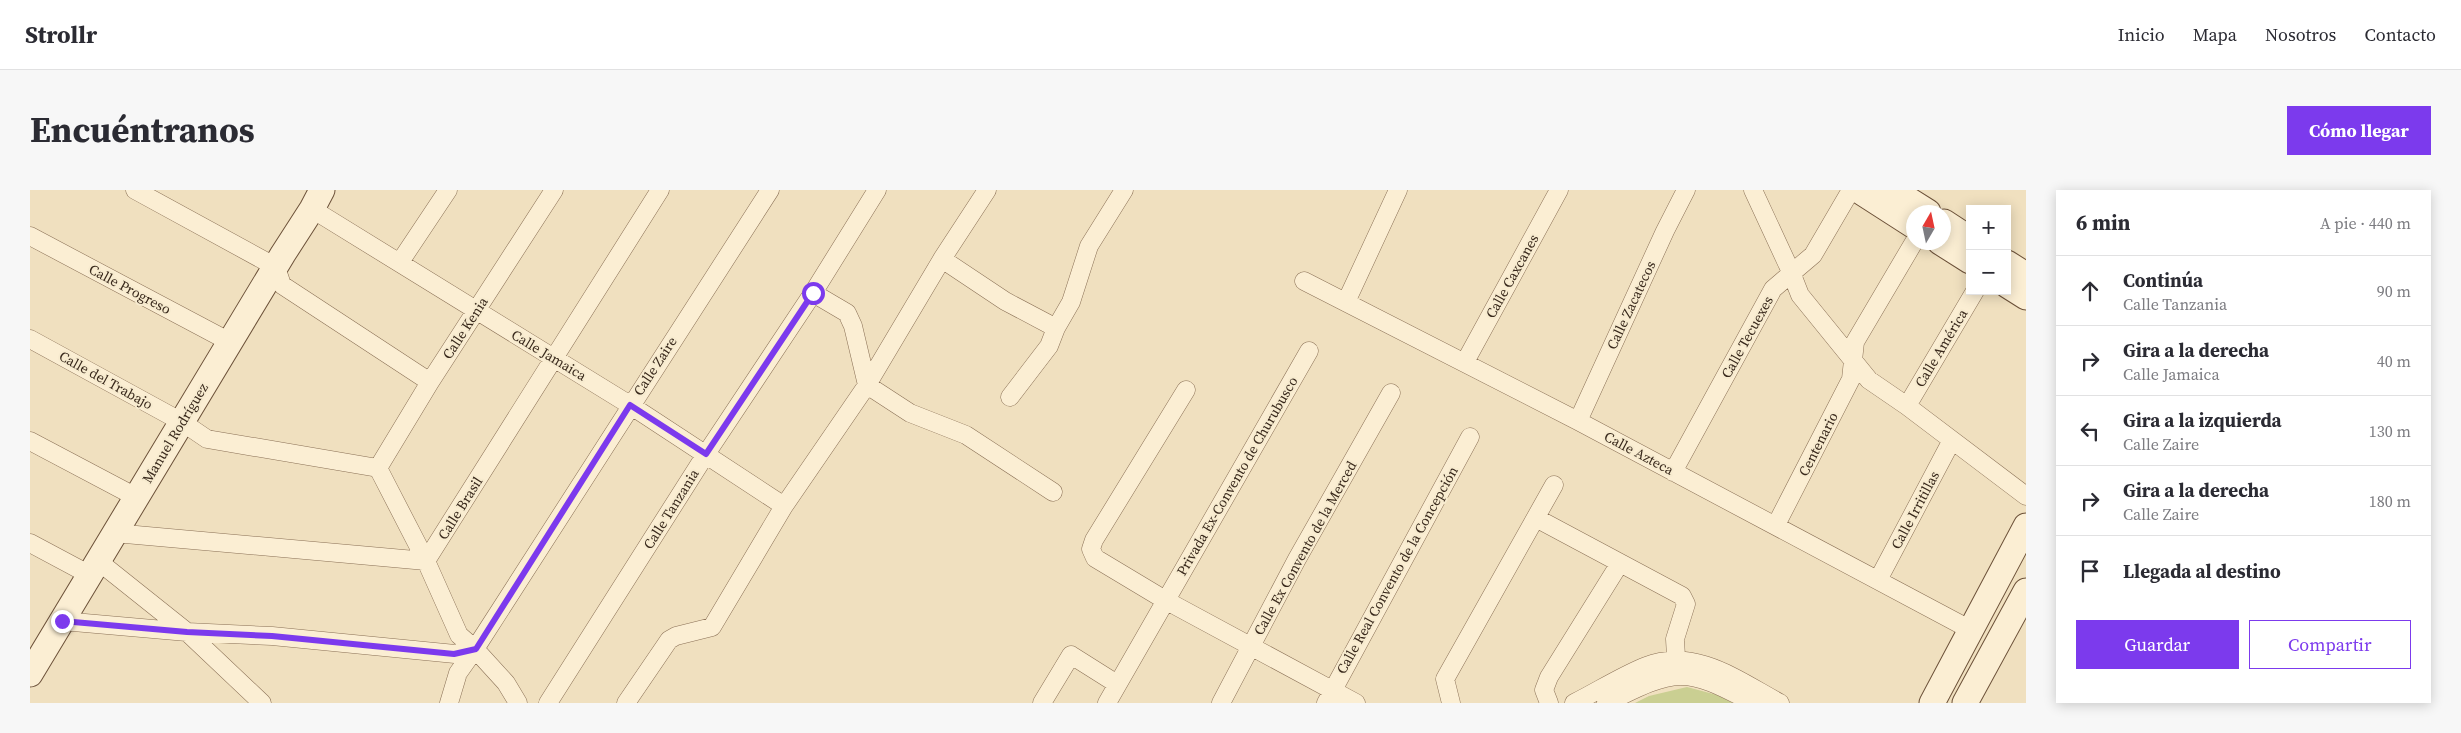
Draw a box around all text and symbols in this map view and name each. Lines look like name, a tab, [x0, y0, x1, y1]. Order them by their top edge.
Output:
text: Strollr	[25, 18, 97, 51]
text: Inicio	[2118, 22, 2165, 47]
text: Mapa	[2193, 22, 2237, 47]
text: Nosotros	[2265, 22, 2336, 47]
text: Contacto	[2364, 22, 2436, 47]
text: Encuéntranos	[30, 106, 255, 154]
button: Cómo llegar	[2287, 106, 2431, 155]
north arrow	[1906, 205, 1951, 250]
map controls	[1966, 205, 2011, 295]
button: +	[1966, 205, 2011, 250]
text: 6 min	[2076, 208, 2131, 237]
text: A pie · 440 m	[2320, 212, 2411, 234]
street label: Calle Caxcanes	[1481, 230, 1543, 322]
button: −	[1966, 250, 2011, 295]
street label: Calle Zacatecos	[1602, 257, 1660, 353]
street label: Calle Progreso	[85, 259, 175, 319]
text: Continúa	[2123, 267, 2203, 293]
icon: ahead	[2076, 277, 2104, 305]
text: 90 m	[2377, 280, 2411, 302]
route start	[802, 282, 825, 305]
street label: Calle Kenia	[437, 292, 493, 363]
street label: Calle Tecuexes	[1716, 292, 1778, 382]
text: Calle Tanzania	[2123, 293, 2227, 315]
street label: Calle América	[1910, 304, 1973, 391]
street label: Calle Jamaica	[508, 325, 591, 386]
street label: Calle Zaire	[628, 333, 682, 399]
text: Gira a la derecha	[2123, 337, 2269, 363]
street label: Calle del Trabajo	[55, 346, 157, 414]
icon: right	[2076, 347, 2104, 375]
text: 40 m	[2377, 350, 2411, 372]
text: Calle Jamaica	[2123, 363, 2220, 385]
street label: Privada Ex-Convento de Churubusco	[1172, 372, 1303, 579]
street label: Manuel Rodríguez	[137, 379, 213, 487]
text: Gira a la izquierda	[2123, 407, 2282, 433]
street label: Centenario	[1793, 408, 1843, 479]
icon: left	[2076, 417, 2104, 445]
text: 130 m	[2369, 420, 2411, 442]
street label: Calle Azteca	[1601, 426, 1678, 480]
text: Calle Zaire	[2123, 433, 2199, 455]
street label: Calle Ex Convento de la Merced	[1249, 457, 1361, 639]
street label: Calle Real Convento de la Concepción	[1331, 462, 1463, 677]
street label: Calle Tanzania	[638, 464, 704, 553]
street label: Calle Irritillas	[1886, 467, 1944, 553]
street label: Calle Brasil	[433, 473, 487, 543]
text: Gira a la derecha	[2123, 477, 2269, 503]
icon: right	[2076, 487, 2104, 515]
text: 180 m	[2369, 490, 2411, 512]
text: Calle Zaire	[2123, 503, 2199, 525]
icon: arrive	[2076, 557, 2104, 585]
text: Llegada al destino	[2123, 558, 2281, 584]
route end	[51, 610, 74, 633]
button: Guardar	[2076, 620, 2239, 669]
button: Compartir	[2249, 620, 2411, 669]

